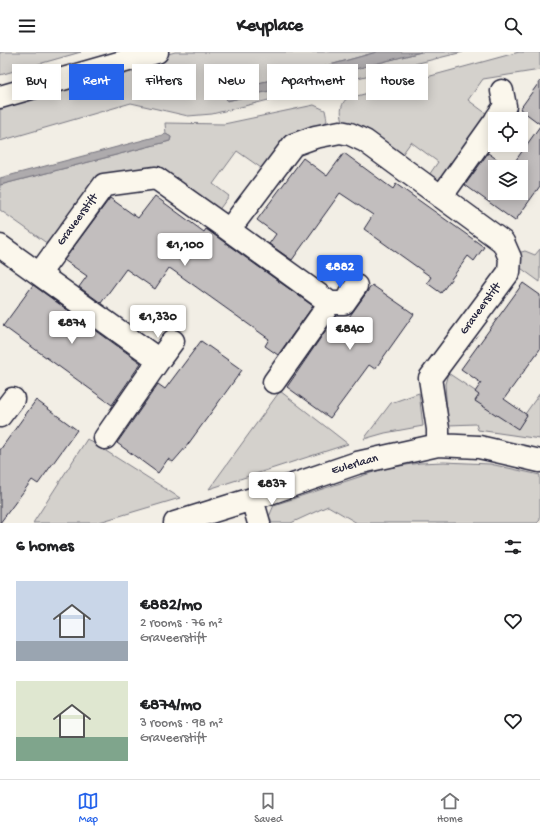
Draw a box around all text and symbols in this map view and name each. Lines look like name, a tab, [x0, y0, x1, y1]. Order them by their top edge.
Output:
icon: menu	[16, 15, 38, 37]
icon: search	[502, 15, 524, 37]
text: Keyplace	[237, 16, 303, 37]
chip: Buy	[12, 64, 61, 100]
chip: Rent	[69, 64, 124, 100]
chip: Filters	[132, 64, 196, 100]
chip: New	[204, 64, 259, 100]
chip: Apartment	[267, 64, 358, 100]
chip: House	[366, 64, 428, 100]
map controls	[488, 112, 528, 200]
button: locate	[488, 112, 528, 152]
button: layers	[488, 160, 528, 200]
street label: Graveerstift	[54, 190, 102, 249]
pin: €1,100	[152, 233, 218, 267]
text: €1,100	[166, 238, 204, 253]
pin: €882	[316, 255, 364, 289]
text: €882	[326, 260, 354, 275]
street label: Graveerstift	[457, 279, 505, 338]
pin: €1,330	[125, 305, 191, 339]
text: €1,330	[139, 310, 177, 325]
pin: €874	[48, 311, 96, 345]
text: €874	[58, 316, 86, 331]
pin: €840	[326, 317, 374, 351]
text: €840	[336, 322, 364, 337]
street label: Eulerlaan	[330, 452, 380, 478]
pin: €837	[248, 472, 296, 506]
text: €837	[258, 477, 286, 492]
icon: filters	[502, 536, 524, 558]
text: 6 homes	[16, 537, 74, 557]
text: €882/mo	[140, 596, 202, 616]
icon: home	[48, 597, 96, 645]
icon: heart	[502, 610, 524, 632]
text: 2 rooms · 76 m²	[140, 616, 223, 631]
text: Graveerstift	[140, 631, 206, 646]
text: €874/mo	[140, 696, 201, 716]
icon: home	[48, 697, 96, 745]
icon: heart	[502, 710, 524, 732]
text: 3 rooms · 98 m²	[140, 716, 223, 731]
text: Graveerstift	[140, 731, 206, 746]
tab: Map	[77, 790, 99, 826]
tab: Saved	[254, 790, 282, 826]
tab: Home	[437, 790, 463, 826]

